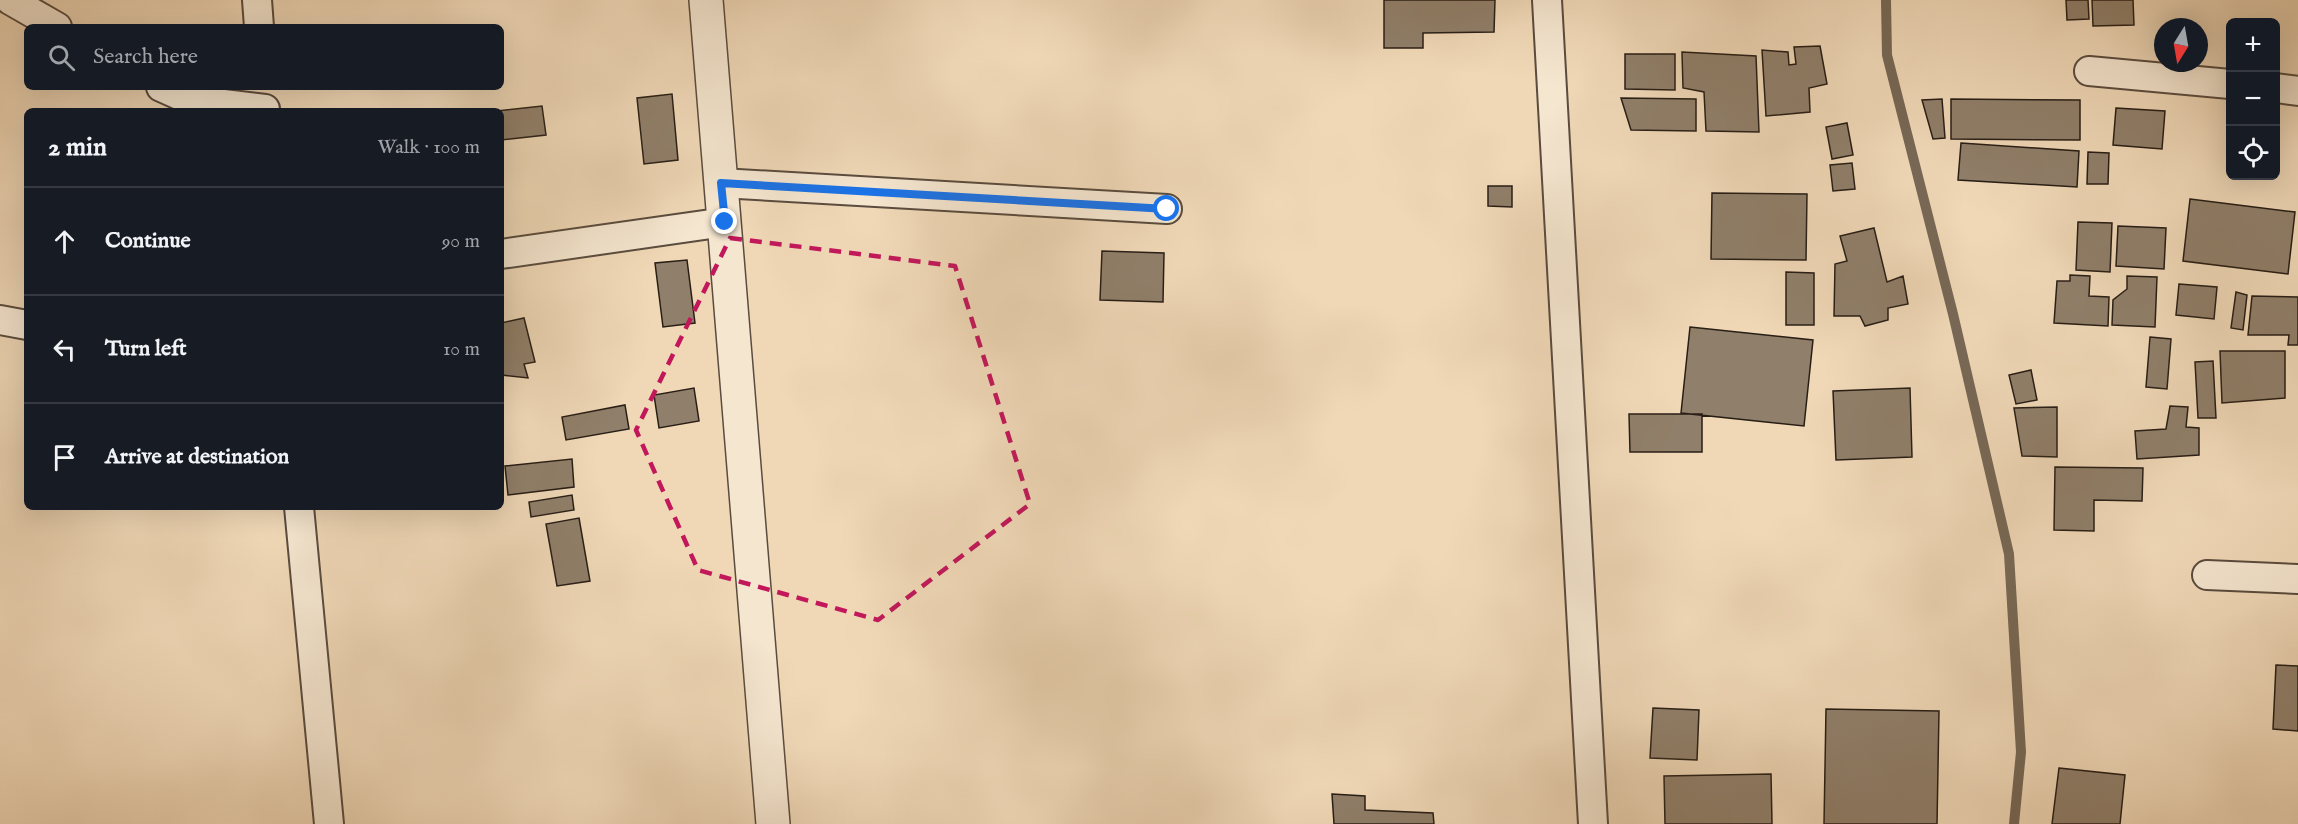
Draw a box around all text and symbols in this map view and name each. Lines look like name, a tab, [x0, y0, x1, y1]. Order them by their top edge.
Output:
north arrow	[2154, 18, 2208, 72]
map controls	[2226, 18, 2280, 180]
button: +	[2226, 18, 2280, 72]
search box	[24, 24, 504, 90]
icon: search	[45, 41, 78, 74]
text: Search here	[93, 43, 198, 71]
button: −	[2226, 72, 2280, 126]
button: locate	[2226, 126, 2280, 180]
text: 2 min	[48, 131, 107, 164]
text: Walk · 100 m	[377, 135, 480, 160]
route start	[1153, 195, 1179, 221]
route end	[711, 208, 737, 234]
icon: ahead	[48, 225, 81, 258]
text: Continue	[105, 227, 191, 255]
text: 90 m	[442, 229, 480, 254]
icon: left	[48, 333, 81, 366]
text: Turn left	[105, 335, 187, 363]
text: 10 m	[443, 337, 480, 362]
icon: arrive	[48, 441, 81, 474]
text: Arrive at destination	[105, 443, 289, 471]

